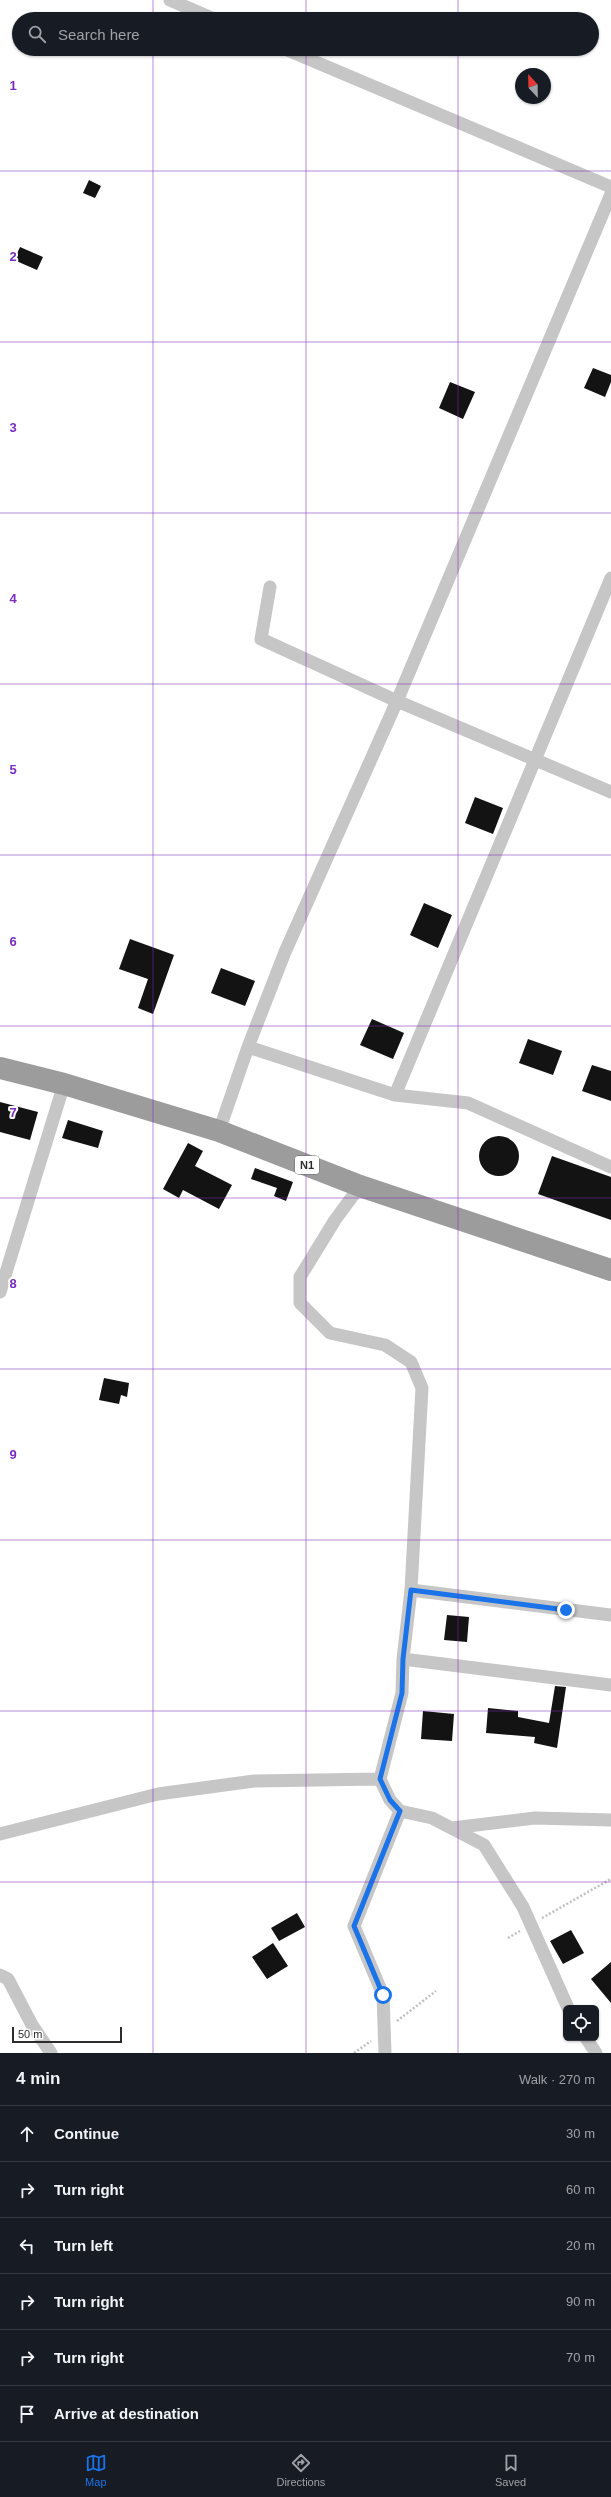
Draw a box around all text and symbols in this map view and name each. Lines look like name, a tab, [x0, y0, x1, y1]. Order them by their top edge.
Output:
search box	[12, 12, 599, 56]
icon: search	[26, 23, 48, 45]
text: Search here	[58, 26, 140, 43]
north arrow	[515, 68, 551, 104]
text: 1	[9, 78, 17, 93]
text: 2	[9, 249, 17, 264]
text: 3	[9, 420, 17, 435]
text: 4	[9, 591, 17, 606]
text: 5	[9, 762, 17, 777]
text: 6	[9, 934, 17, 949]
text: 7	[9, 1105, 17, 1120]
road number: N1	[295, 1156, 319, 1174]
text: 8	[9, 1276, 17, 1291]
text: 9	[9, 1447, 17, 1462]
route end	[557, 1601, 575, 1619]
route start	[374, 1986, 392, 2004]
map controls	[563, 2005, 599, 2041]
button: locate	[563, 2005, 599, 2041]
scale bar	[12, 2025, 122, 2044]
text: 50 m	[18, 2028, 42, 2040]
text: 4 min	[16, 2069, 60, 2088]
text: Walk · 270 m	[519, 2072, 595, 2087]
icon: ahead	[16, 2123, 38, 2145]
text: Continue	[54, 2125, 119, 2142]
text: 30 m	[566, 2126, 595, 2141]
icon: right	[16, 2179, 38, 2201]
text: Turn right	[54, 2181, 124, 2198]
text: 60 m	[566, 2182, 595, 2197]
icon: left	[16, 2235, 38, 2257]
text: Turn left	[54, 2237, 113, 2254]
text: 20 m	[566, 2238, 595, 2253]
icon: right	[16, 2291, 38, 2313]
text: Turn right	[54, 2293, 124, 2310]
text: 90 m	[566, 2294, 595, 2309]
icon: right	[16, 2347, 38, 2369]
text: Turn right	[54, 2349, 124, 2366]
text: 70 m	[566, 2350, 595, 2365]
icon: arrive	[16, 2403, 38, 2425]
text: Arrive at destination	[54, 2405, 199, 2422]
tab: Map	[85, 2452, 107, 2488]
tab: Directions	[276, 2452, 325, 2488]
tab: Saved	[495, 2452, 526, 2488]

